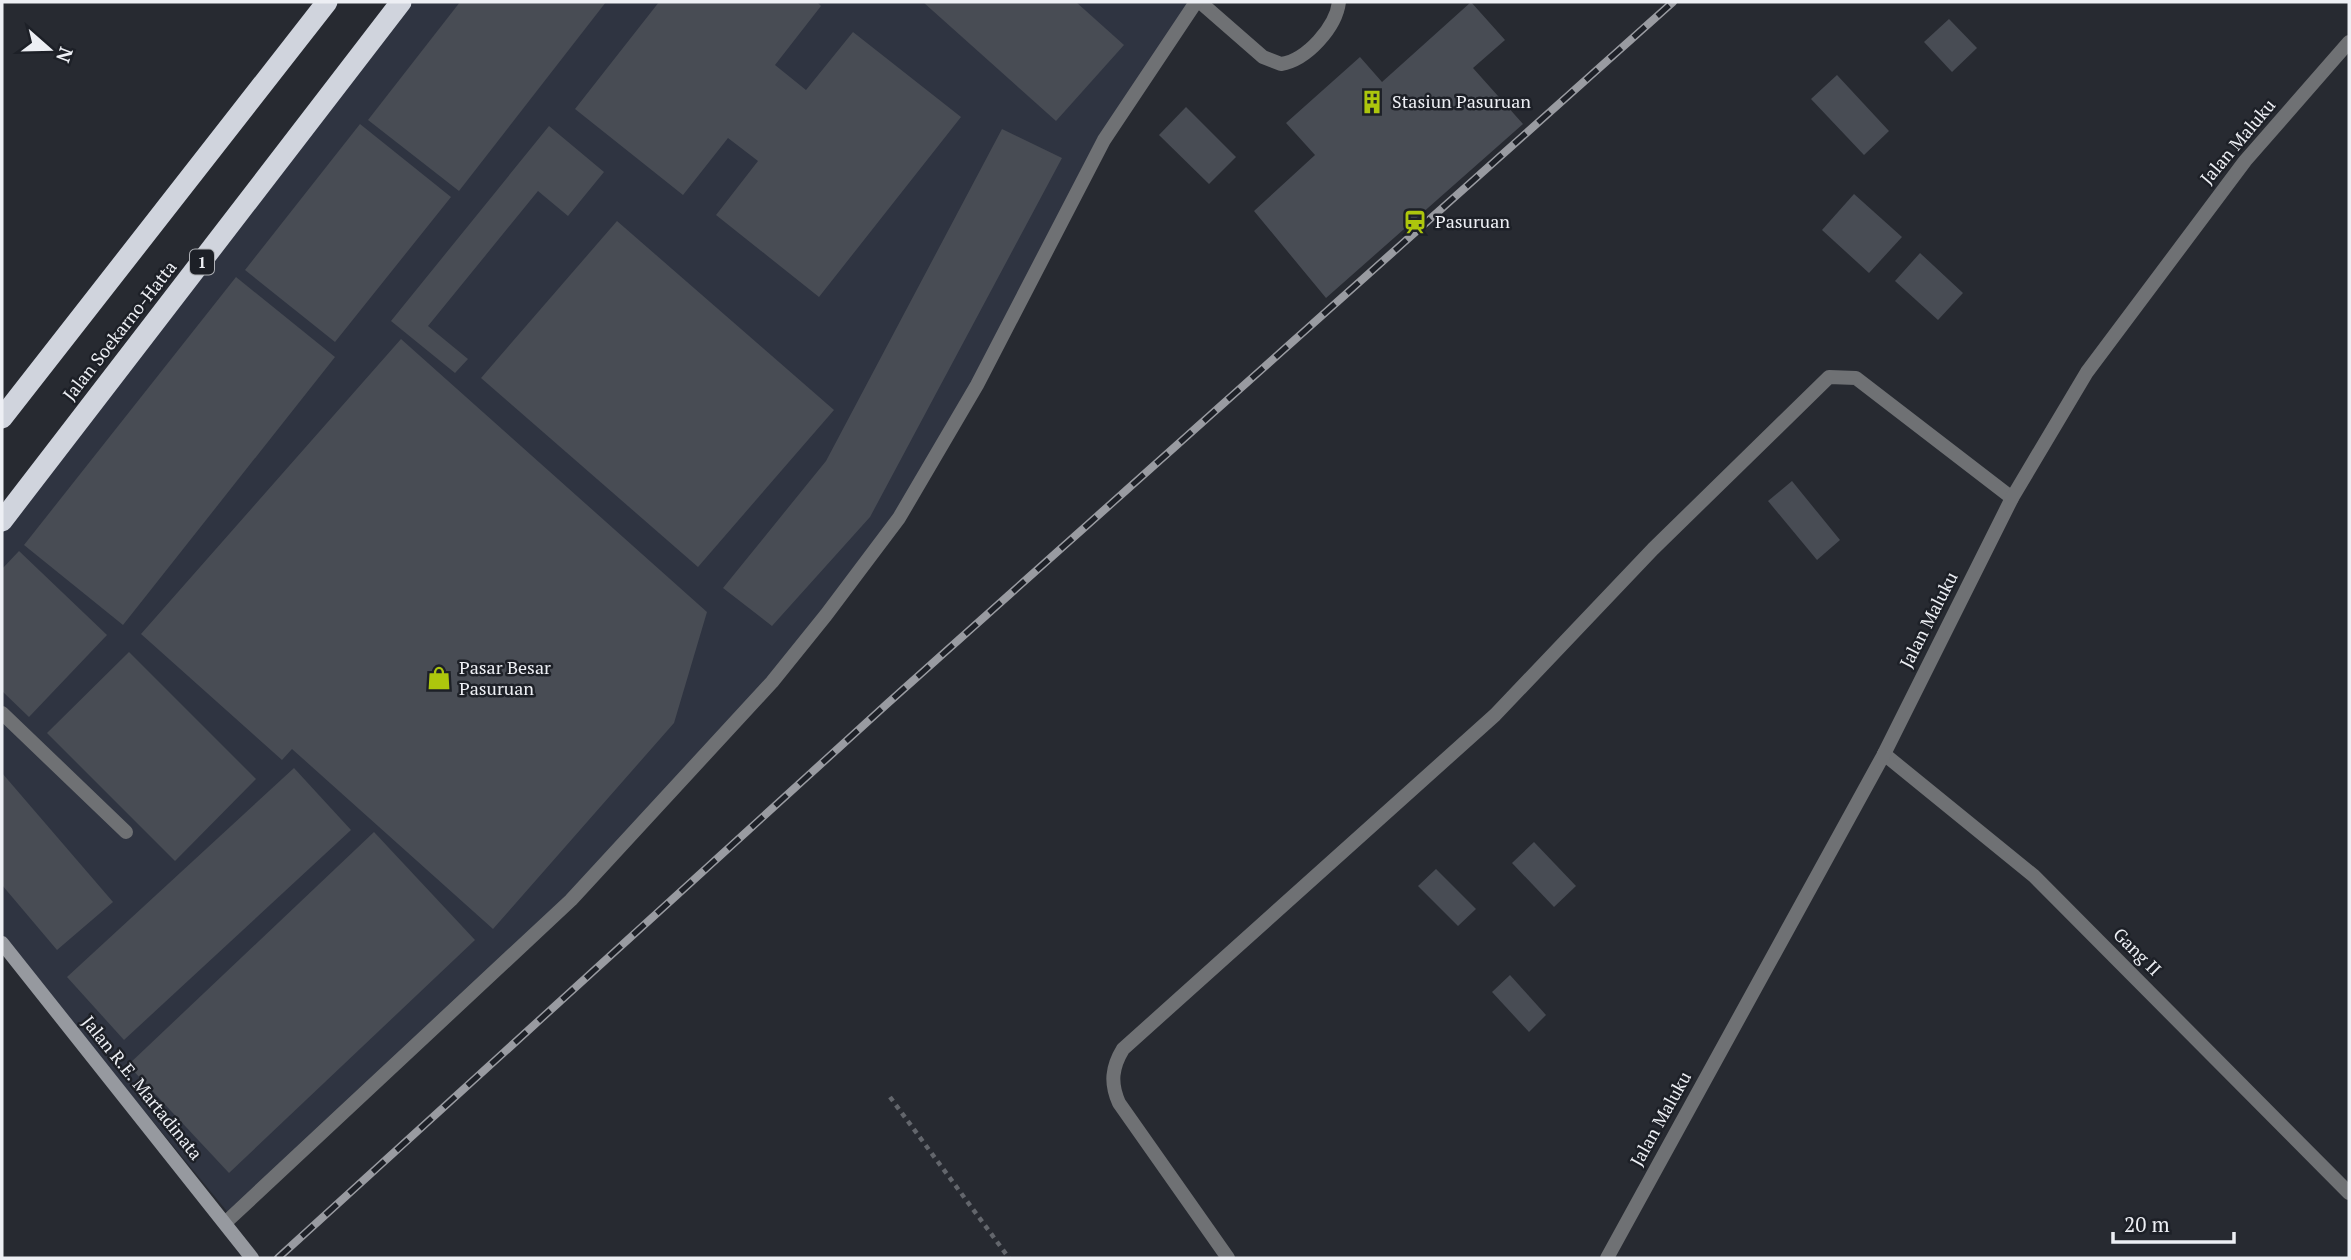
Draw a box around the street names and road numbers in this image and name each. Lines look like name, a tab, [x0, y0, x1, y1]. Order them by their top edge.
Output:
street label: Jalan Maluku	[2194, 93, 2280, 189]
road number: 1	[190, 250, 214, 274]
street label: Jalan Soekarno-Hatta	[57, 255, 182, 405]
street label: Jalan Maluku	[1894, 567, 1963, 672]
street label: Gang II	[2108, 922, 2167, 981]
street label: Jalan R.E. Martadinata	[77, 1010, 208, 1164]
street label: Jalan Maluku	[1624, 1067, 1696, 1170]

